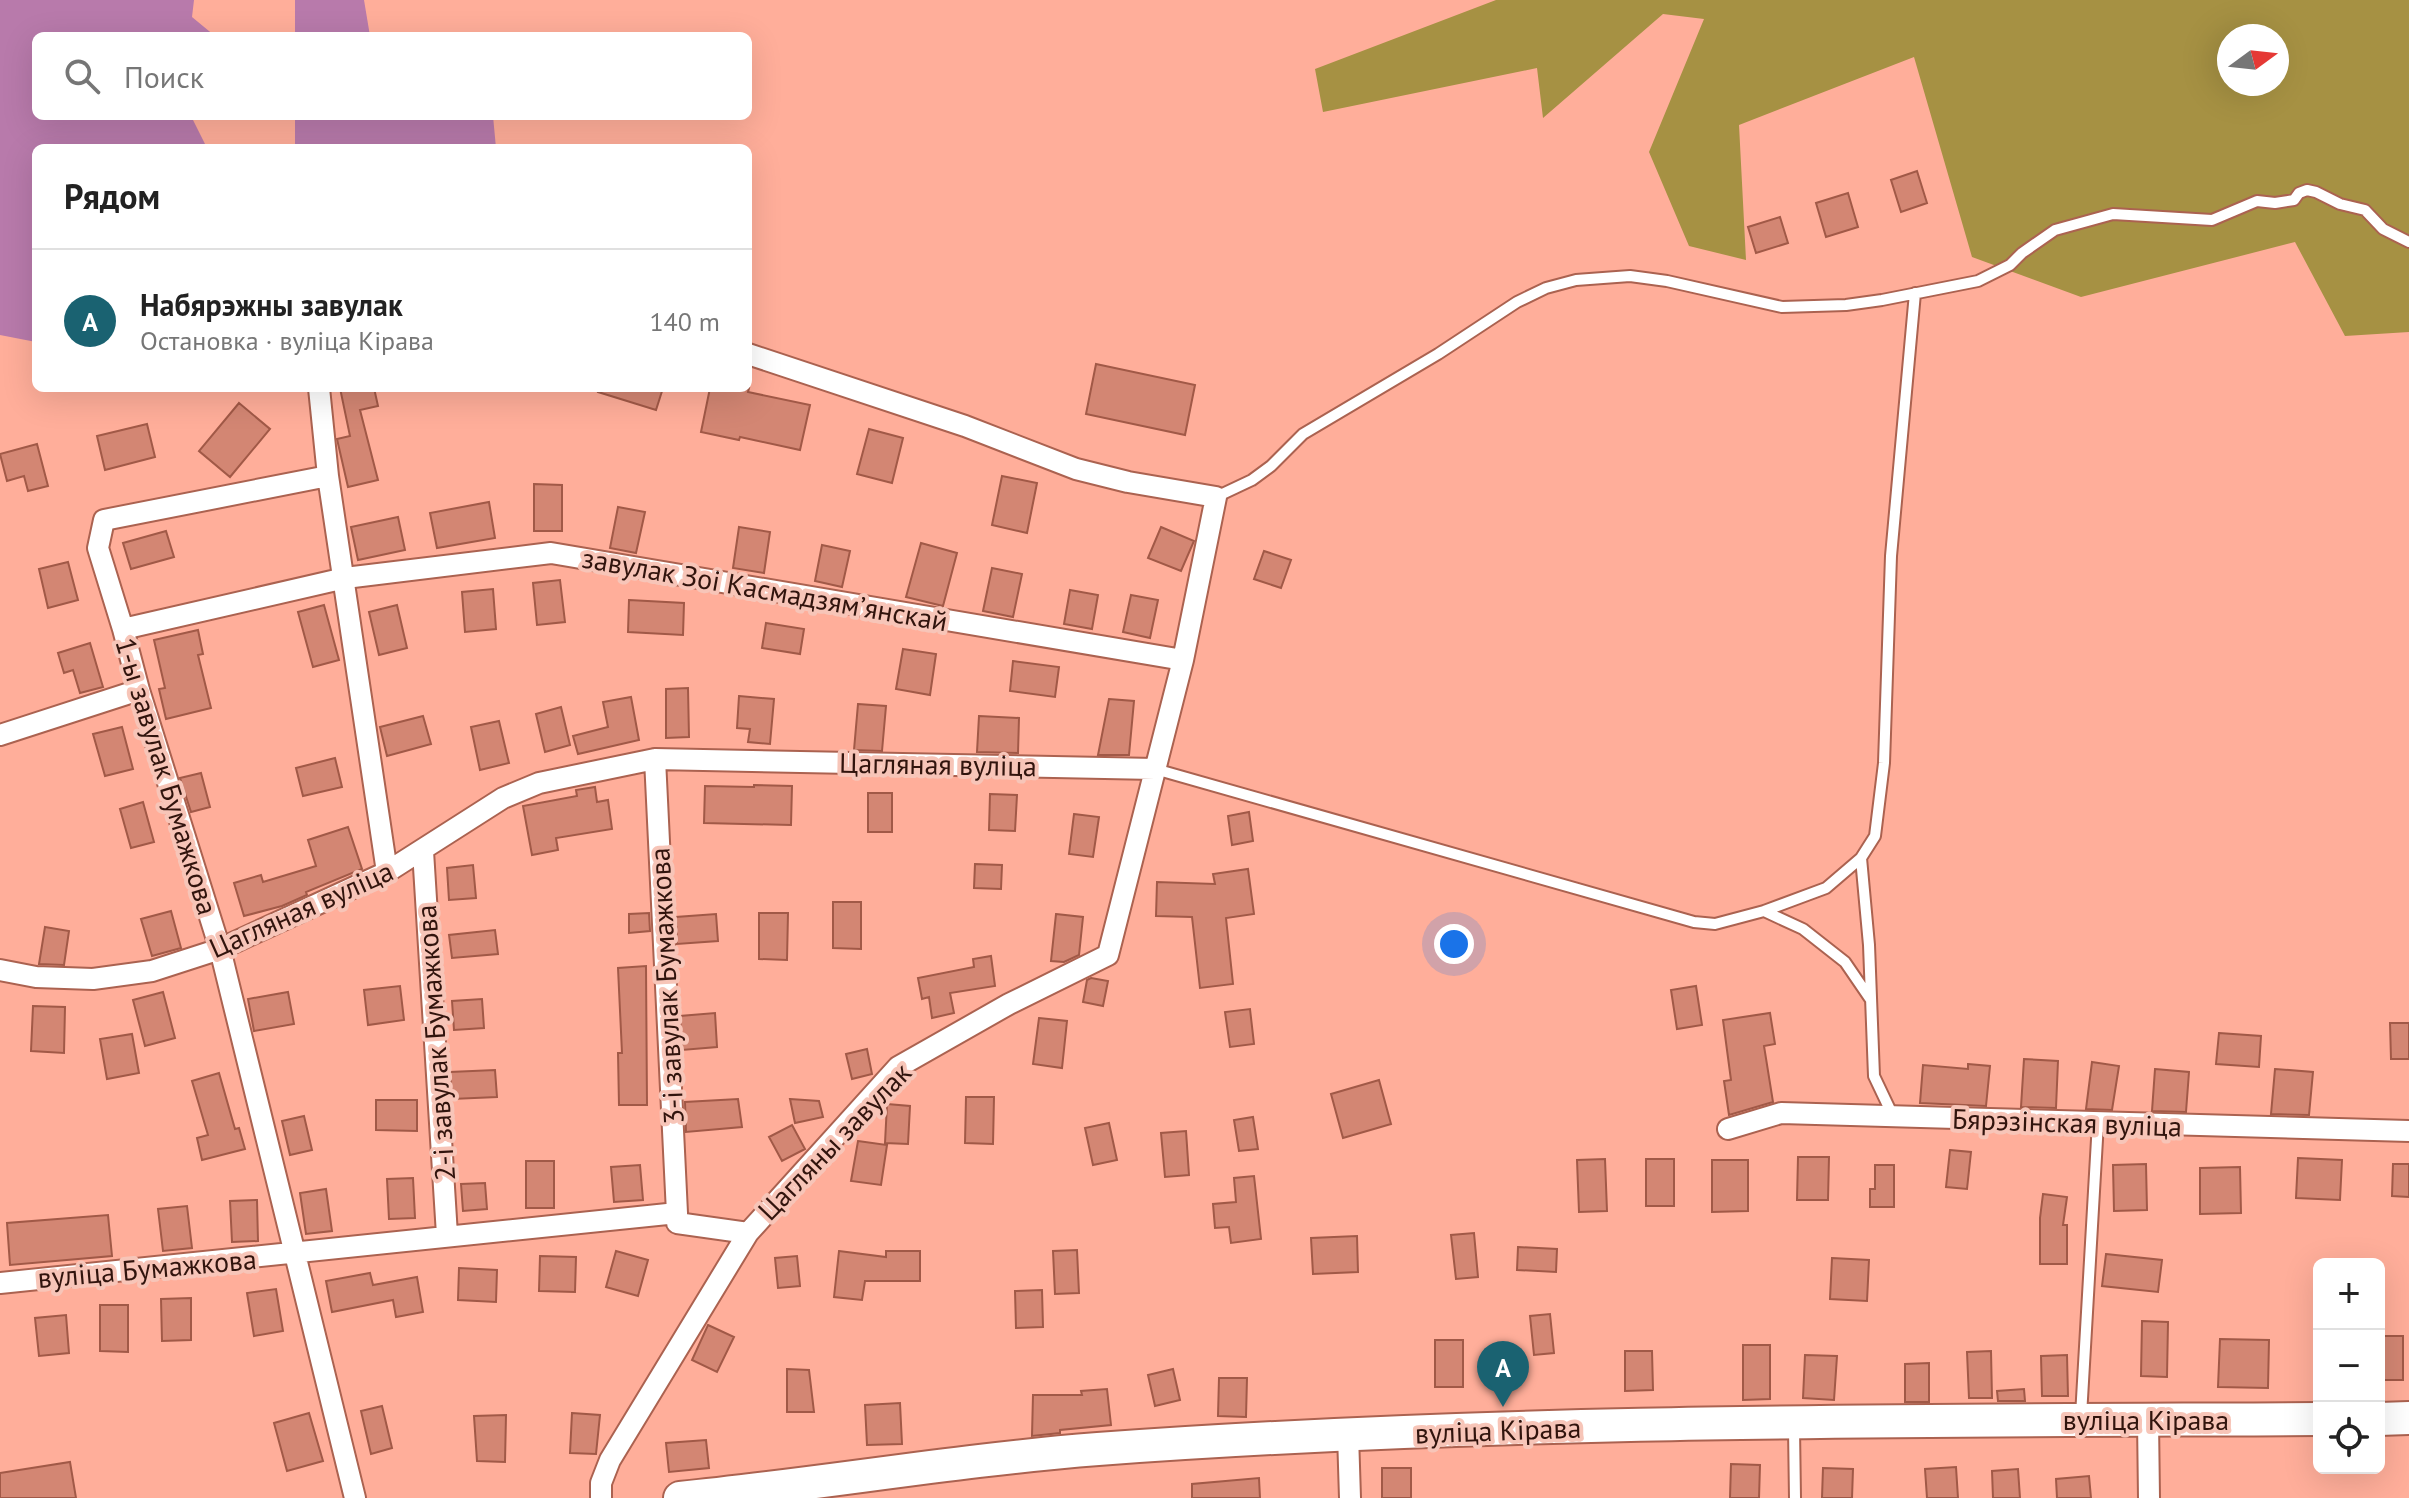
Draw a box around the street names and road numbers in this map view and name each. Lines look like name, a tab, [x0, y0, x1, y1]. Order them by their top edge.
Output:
street label: завулак Зоі Касмадзямʼянскай	[579, 539, 951, 639]
street label: 1-ы завулак Бумажкова	[107, 633, 227, 919]
street label: Цагляная вуліца	[839, 744, 1037, 784]
street label: 3-і завулак Бумажкова	[640, 847, 692, 1125]
street label: Цагляная вуліца	[203, 852, 399, 966]
street label: 2-і завулак Бумажкова	[407, 904, 463, 1182]
street label: Цагляны завулак	[749, 1054, 919, 1228]
street label: Бярэзінская вуліца	[1951, 1099, 2183, 1145]
street label: вуліца Бумажкова	[36, 1240, 258, 1296]
street label: вуліца Кірава	[2063, 1401, 2229, 1438]
street label: вуліца Кірава	[1414, 1409, 1582, 1451]

